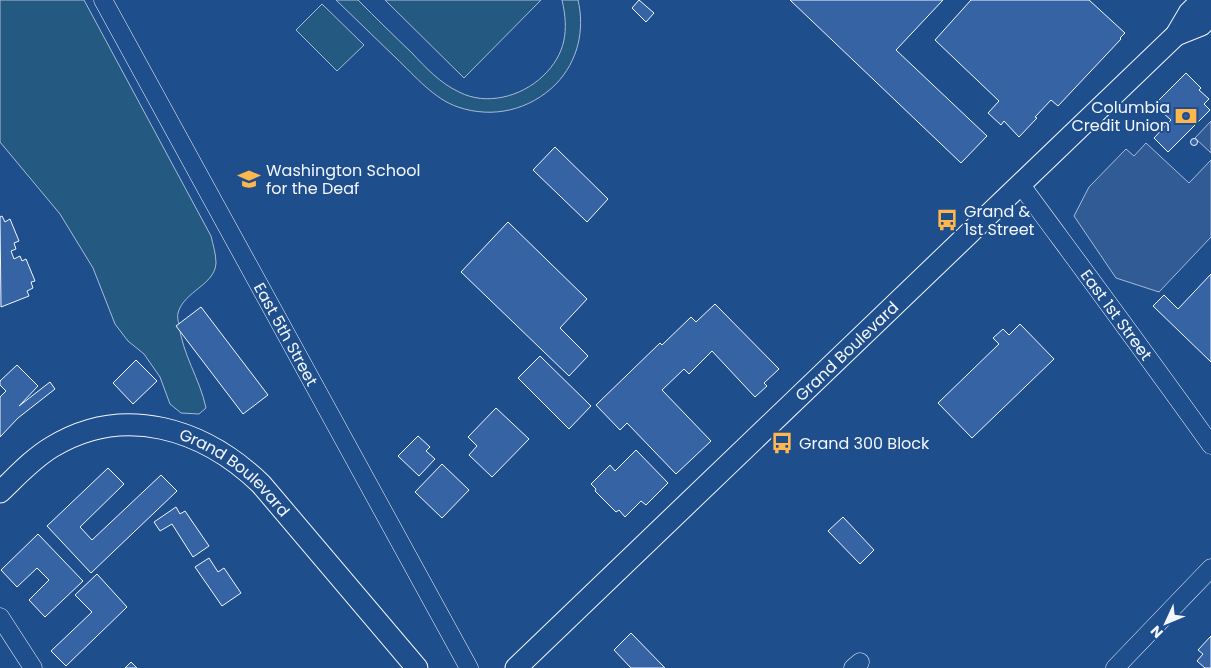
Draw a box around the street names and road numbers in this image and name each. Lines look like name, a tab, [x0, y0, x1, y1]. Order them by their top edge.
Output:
street label: East 1st Street	[1075, 264, 1158, 365]
street label: East 5th Street	[248, 278, 324, 390]
street label: Grand Boulevard	[790, 296, 903, 406]
street label: Grand Boulevard	[176, 423, 295, 521]

